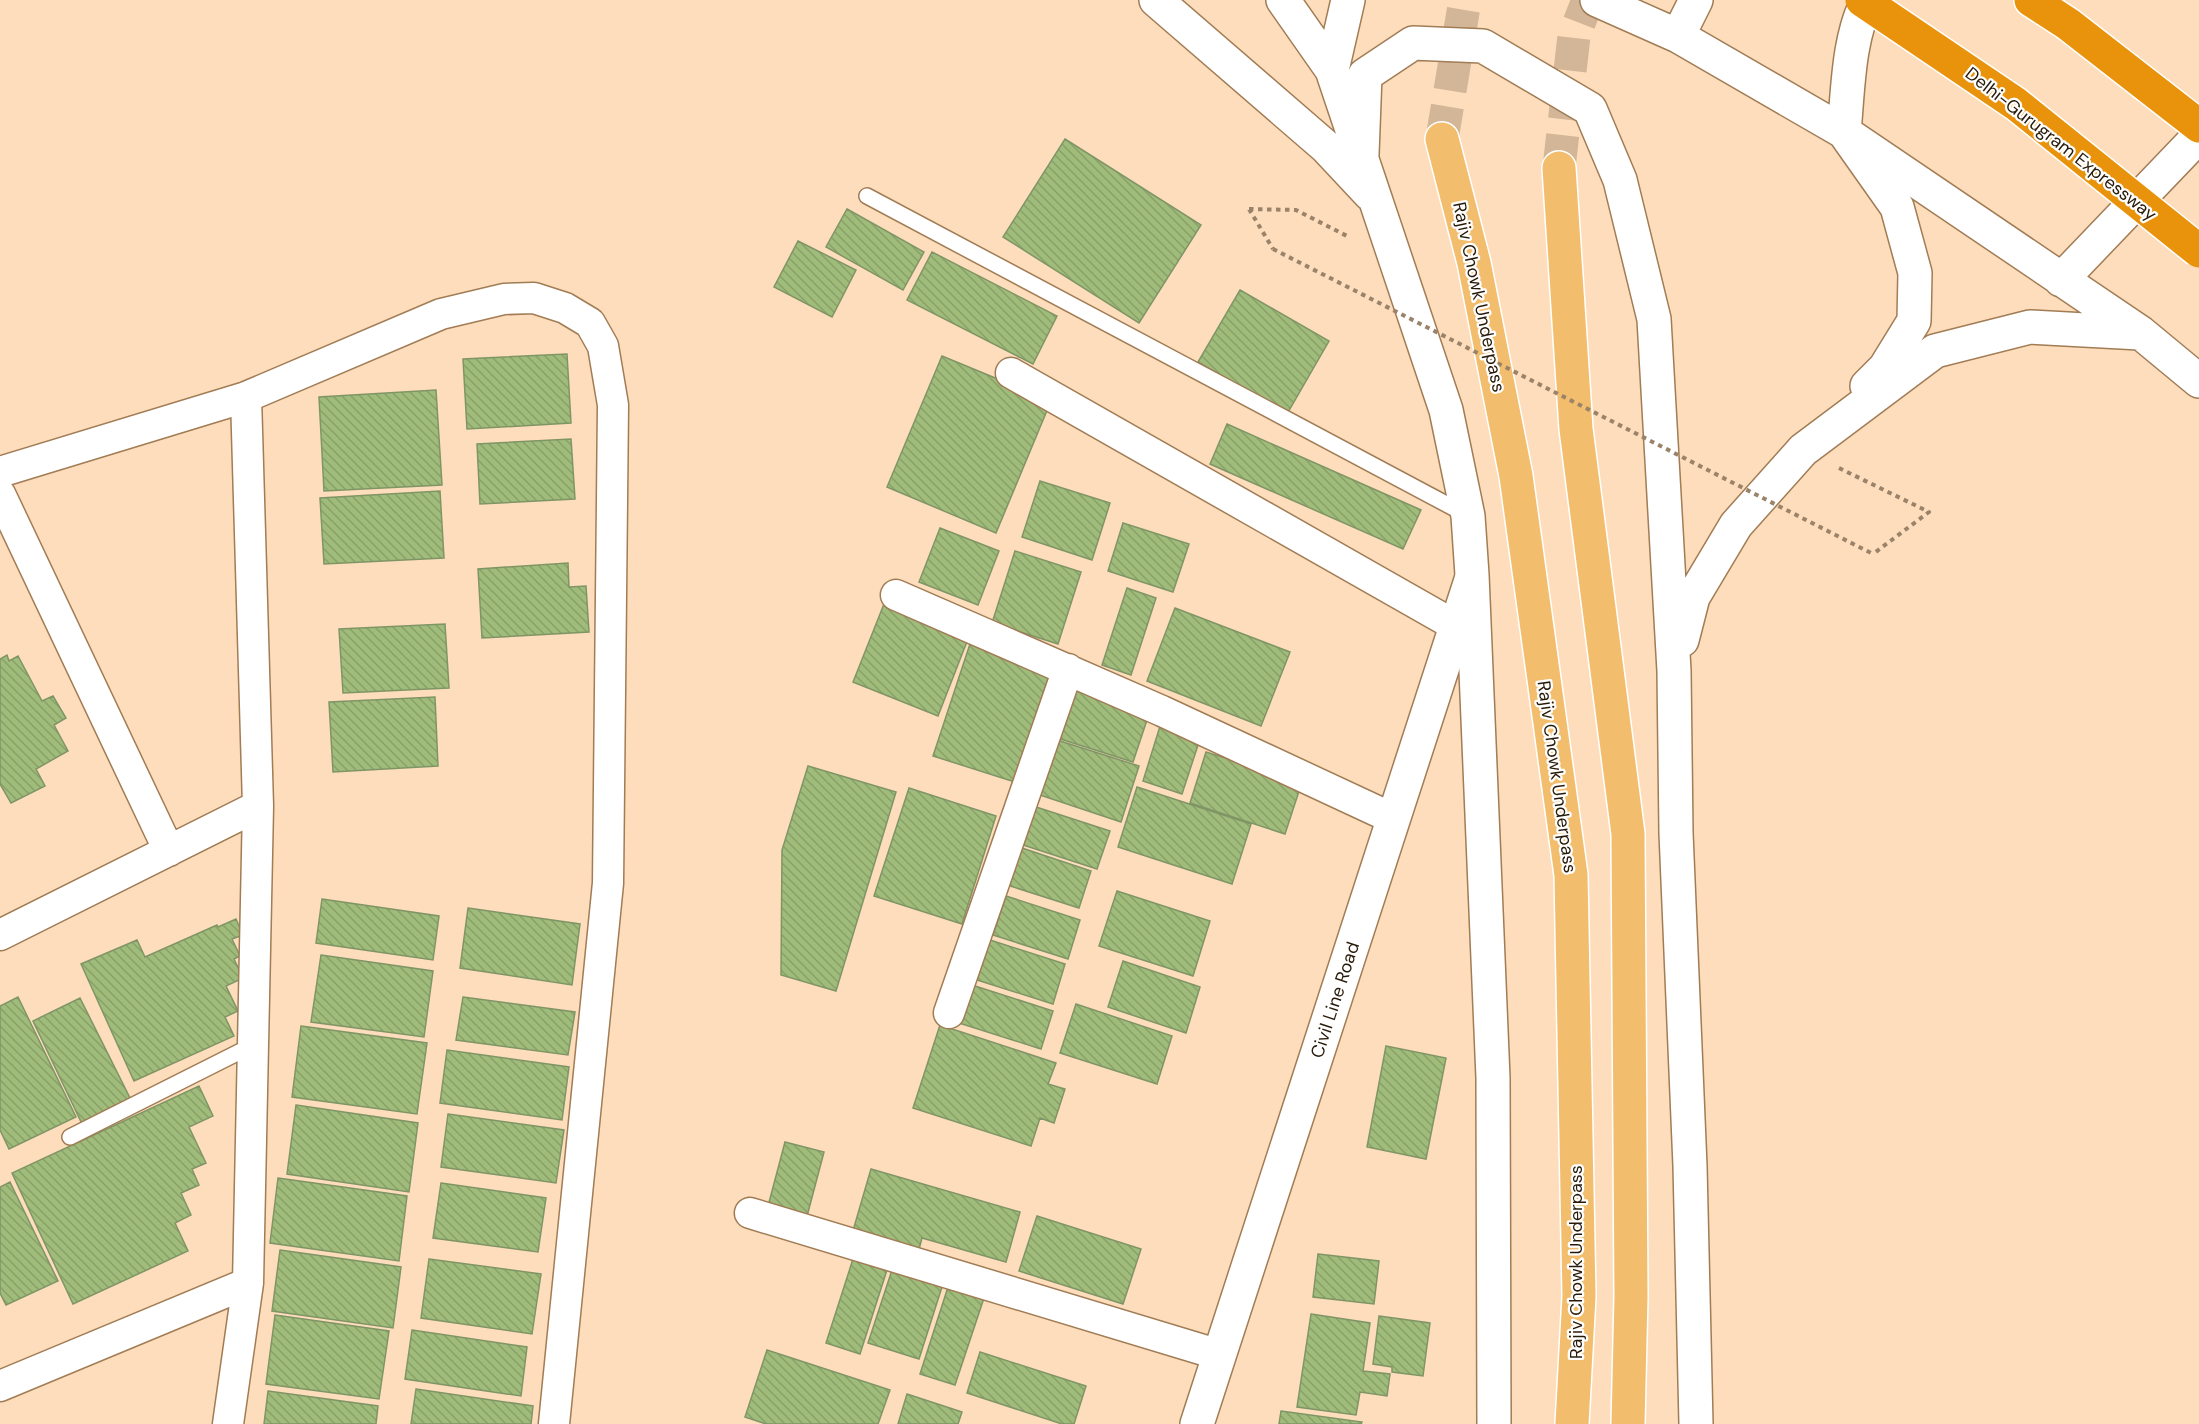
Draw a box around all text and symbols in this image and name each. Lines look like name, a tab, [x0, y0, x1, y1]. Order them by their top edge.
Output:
street label: Delhi-Gurugram Expressway	[1960, 62, 2162, 226]
street label: Rajiv Chowk Underpass	[1447, 200, 1511, 394]
street label: Rajiv Chowk Underpass	[1532, 679, 1582, 875]
street label: Civil Line Road	[1305, 939, 1365, 1061]
street label: Rajiv Chowk Underpass	[1564, 1165, 1588, 1359]

